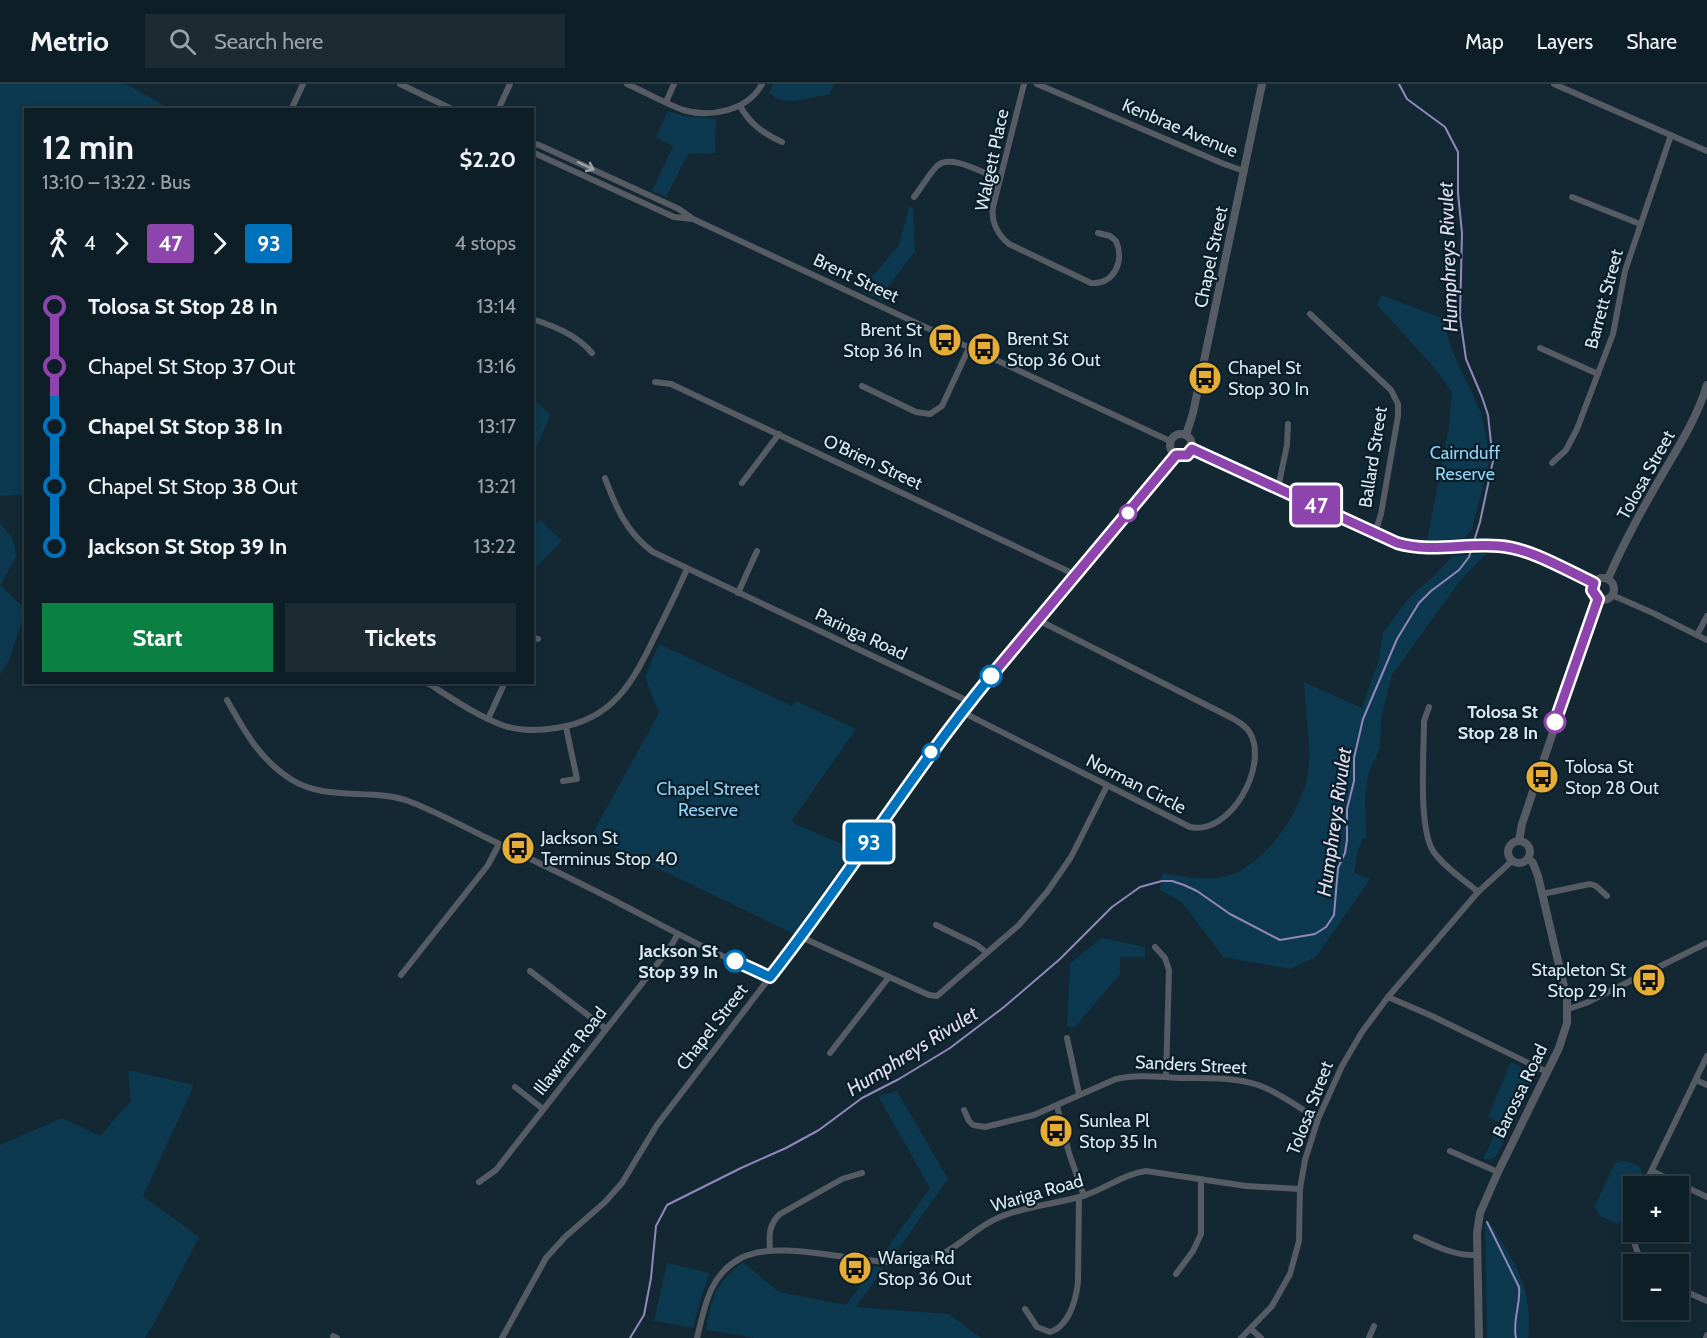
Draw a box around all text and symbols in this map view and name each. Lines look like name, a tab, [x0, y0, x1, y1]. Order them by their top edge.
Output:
search box	[145, 14, 565, 68]
text: Metrio	[30, 24, 109, 58]
icon: search	[166, 25, 199, 58]
text: Search here	[214, 28, 323, 55]
text: Map	[1465, 29, 1504, 54]
text: Layers	[1537, 29, 1593, 54]
text: Share	[1626, 29, 1677, 54]
street label: Kenbrae Avenue	[1119, 94, 1241, 162]
street label: Walgett Place	[970, 107, 1014, 213]
text: 12 min	[42, 127, 134, 167]
text: $2.20	[460, 146, 516, 173]
one-way arrow	[577, 161, 595, 173]
text: 13:10 – 13:22 · Bus	[42, 170, 191, 194]
water label: Humphreys Rivulet	[1433, 181, 1463, 332]
street label: Chapel Street	[1190, 204, 1232, 310]
icon: walk	[42, 227, 75, 260]
icon: forward	[105, 227, 138, 260]
icon: forward	[203, 227, 236, 260]
text: 4	[84, 231, 96, 255]
text: 47	[159, 231, 182, 256]
text: 93	[257, 231, 280, 256]
text: 4 stops	[455, 231, 516, 255]
street label: Barrett Street	[1580, 247, 1628, 351]
street label: Brent Street	[810, 249, 902, 307]
text: Tolosa St Stop 28 In	[88, 293, 278, 320]
text: 13:14	[476, 294, 516, 318]
place label: Brent St Stop 36 In	[843, 319, 922, 362]
bus stop icon: Brent St Stop 36 In	[927, 322, 963, 358]
place label: Brent St Stop 36 Out	[1007, 328, 1101, 371]
bus stop icon: Brent St Stop 36 Out	[966, 331, 1002, 367]
text: Chapel St Stop 37 Out	[88, 353, 295, 380]
text: 13:16	[477, 354, 516, 378]
place label: Chapel St Stop 30 In	[1228, 357, 1309, 400]
bus stop icon: Chapel St Stop 30 In	[1187, 360, 1223, 396]
street label: Ballard Street	[1354, 405, 1392, 509]
text: Chapel St Stop 38 In	[88, 413, 283, 440]
text: 13:17	[478, 414, 516, 438]
street label: Tolosa Street	[1612, 427, 1680, 523]
street label: O'Brien Street	[820, 429, 926, 495]
park label: Cairnduff Reserve	[1430, 442, 1500, 485]
text: Chapel St Stop 38 Out	[88, 473, 298, 500]
text: 13:21	[478, 474, 516, 498]
line badge: 47	[1289, 486, 1343, 524]
text: 47	[1304, 493, 1328, 518]
unlabelled marker	[1119, 504, 1137, 522]
text: Jackson St Stop 39 In	[88, 533, 287, 560]
text: 13:22	[474, 534, 516, 558]
button: Start	[42, 603, 273, 672]
button: Tickets	[285, 603, 516, 672]
street label: Paringa Road	[812, 603, 910, 665]
unlabelled marker	[980, 665, 1002, 687]
place label: Tolosa St Stop 28 In	[1458, 701, 1538, 744]
marker: Tolosa St Stop 28 In	[1544, 711, 1566, 733]
unlabelled marker	[922, 743, 940, 761]
water label: Humphreys Rivulet	[1312, 745, 1356, 898]
street label: Norman Circle	[1082, 749, 1190, 819]
place label: Tolosa St Stop 28 Out	[1565, 756, 1659, 799]
bus stop icon: Tolosa St Stop 28 Out	[1524, 759, 1560, 795]
park label: Chapel Street Reserve	[656, 778, 760, 821]
line badge: 93	[842, 822, 896, 861]
place label: Jackson St Terminus Stop 40	[540, 827, 678, 870]
bus stop icon: Jackson St Terminus Stop 40	[500, 830, 536, 866]
text: 93	[857, 830, 881, 855]
place label: Jackson St Stop 39 In	[638, 940, 718, 983]
marker: Jackson St Stop 39 In	[724, 950, 746, 972]
place label: Stapleton St Stop 29 In	[1531, 959, 1626, 1002]
bus stop icon: Stapleton St Stop 29 In	[1631, 962, 1667, 998]
street label: Chapel Street	[672, 980, 752, 1074]
water label: Humphreys Rivulet	[842, 1001, 983, 1101]
street label: Illawarra Road	[529, 1002, 611, 1100]
street label: Barossa Road	[1488, 1041, 1552, 1141]
street label: Sanders Street	[1135, 1051, 1247, 1079]
street label: Tolosa Street	[1282, 1058, 1338, 1158]
place label: Sunlea Pl Stop 35 In	[1079, 1110, 1157, 1153]
bus stop icon: Sunlea Pl Stop 35 In	[1038, 1113, 1074, 1149]
street label: Wariga Road	[988, 1169, 1086, 1217]
map controls	[1623, 1176, 1689, 1320]
button: +	[1623, 1176, 1689, 1242]
place label: Wariga Rd Stop 36 Out	[878, 1247, 972, 1290]
bus stop icon: Wariga Rd Stop 36 Out	[837, 1250, 873, 1286]
button: −	[1623, 1254, 1689, 1320]

